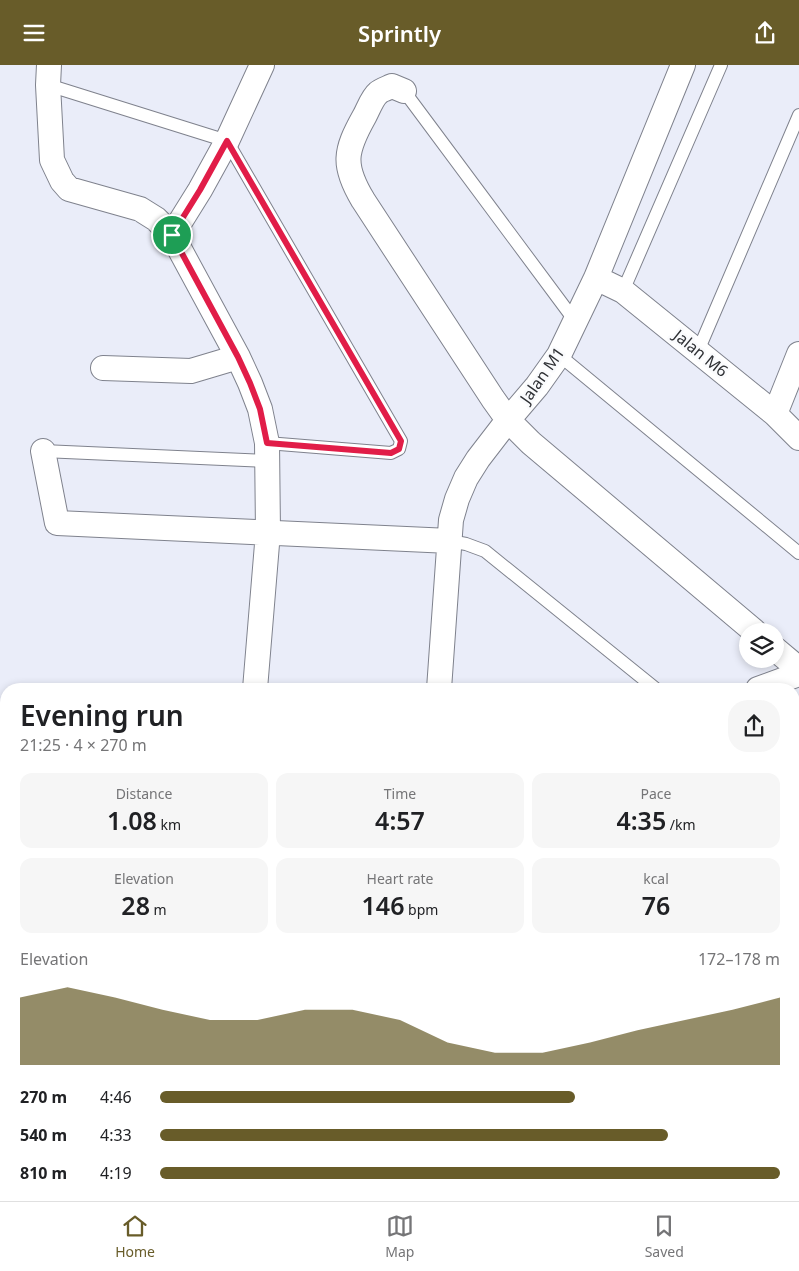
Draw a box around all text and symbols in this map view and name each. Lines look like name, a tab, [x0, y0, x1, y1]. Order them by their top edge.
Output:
text: Sprintly	[358, 18, 441, 48]
icon: menu	[20, 19, 48, 47]
icon: share	[751, 19, 779, 47]
pin	[151, 214, 193, 256]
icon: arrive	[158, 221, 186, 249]
street label: Jalan M6	[668, 323, 733, 382]
street label: Jalan M1	[513, 342, 569, 409]
map controls	[739, 623, 784, 668]
button: layers	[739, 623, 784, 668]
text: Evening run	[20, 696, 184, 734]
button: share	[728, 700, 780, 752]
text: 21:25 · 4 × 270 m	[20, 734, 147, 756]
text: Distance	[116, 784, 172, 803]
text: Time	[384, 784, 416, 803]
text: Pace	[641, 784, 671, 803]
text: 1.08	[107, 803, 157, 837]
text: 4:57	[375, 803, 425, 837]
text: 4:35	[616, 803, 666, 837]
text: km	[157, 815, 181, 834]
text: /km	[666, 815, 696, 834]
text: Elevation	[114, 869, 174, 888]
text: Heart rate	[367, 869, 433, 888]
text: kcal	[643, 869, 669, 888]
text: 28	[121, 888, 150, 922]
text: 146	[362, 888, 404, 922]
text: 76	[642, 888, 670, 922]
text: m	[150, 900, 167, 919]
text: bpm	[404, 900, 438, 919]
text: Elevation	[20, 948, 88, 970]
text: 172–178 m	[698, 948, 780, 970]
text: 270 m	[20, 1086, 67, 1108]
text: 4:46	[100, 1086, 132, 1108]
text: 540 m	[20, 1124, 67, 1146]
text: 4:33	[100, 1124, 132, 1146]
text: 810 m	[20, 1162, 67, 1184]
text: 4:19	[100, 1162, 132, 1184]
tab: Home	[115, 1212, 155, 1261]
tab: Map	[385, 1212, 414, 1261]
tab: Saved	[645, 1212, 684, 1261]

